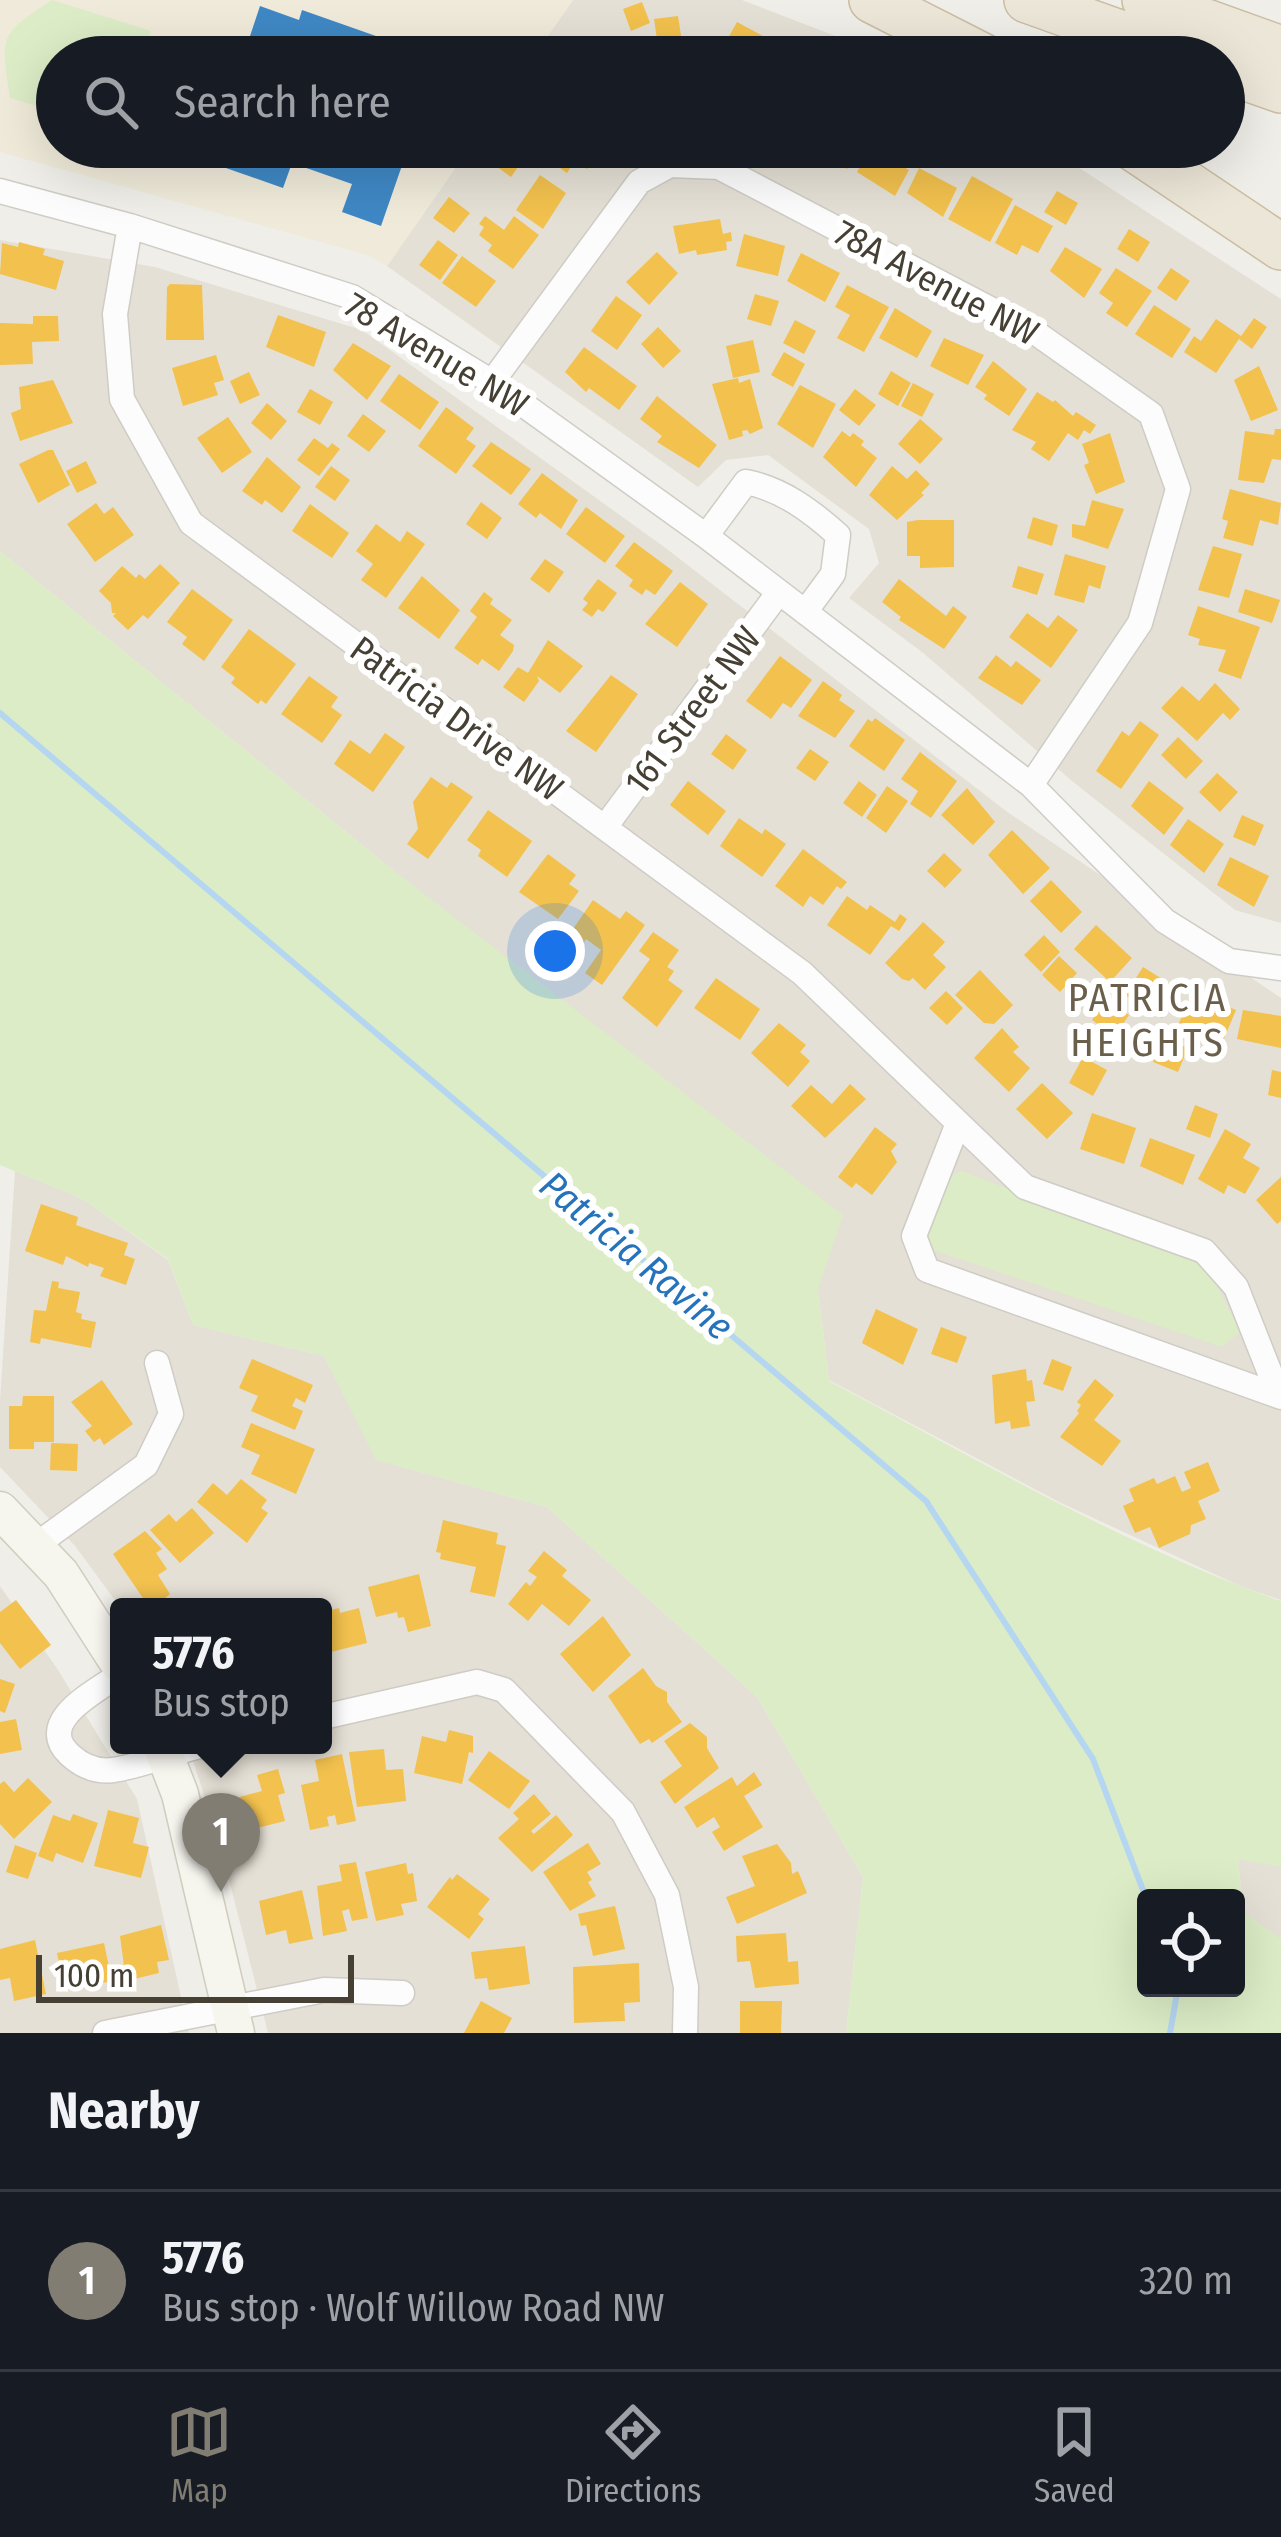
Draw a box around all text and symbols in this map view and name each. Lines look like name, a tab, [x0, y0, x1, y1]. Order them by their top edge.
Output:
search box	[36, 36, 1245, 168]
icon: search	[78, 69, 144, 135]
text: Search here	[174, 75, 391, 129]
street label: 78A Avenue NW	[827, 211, 1046, 355]
street label: 78 Avenue NW	[337, 283, 536, 427]
street label: 161 Street NW	[615, 618, 770, 803]
street label: Patricia Drive NW	[342, 627, 571, 811]
your location	[525, 921, 585, 981]
district label: PATRICIA HEIGHTS	[1068, 975, 1228, 1066]
water label: Patricia Ravine	[531, 1162, 742, 1350]
popup	[110, 1598, 332, 1754]
text: 5776	[152, 1626, 234, 1680]
text: Bus stop	[152, 1680, 290, 1726]
pin: 1	[182, 1793, 260, 1892]
map controls	[1137, 1889, 1245, 1997]
button: locate	[1137, 1889, 1245, 1997]
scale bar	[36, 1949, 354, 2002]
text: 100 m	[54, 1956, 134, 1996]
text: Nearby	[48, 2080, 200, 2142]
text: 5776	[162, 2231, 244, 2285]
text: 1	[79, 2258, 95, 2304]
text: 320 m	[1139, 2258, 1233, 2304]
text: Bus stop · Wolf Willow Road NW	[162, 2285, 665, 2331]
tab: Map	[166, 2399, 232, 2511]
tab: Directions	[565, 2399, 701, 2511]
tab: Saved	[1034, 2399, 1115, 2511]

